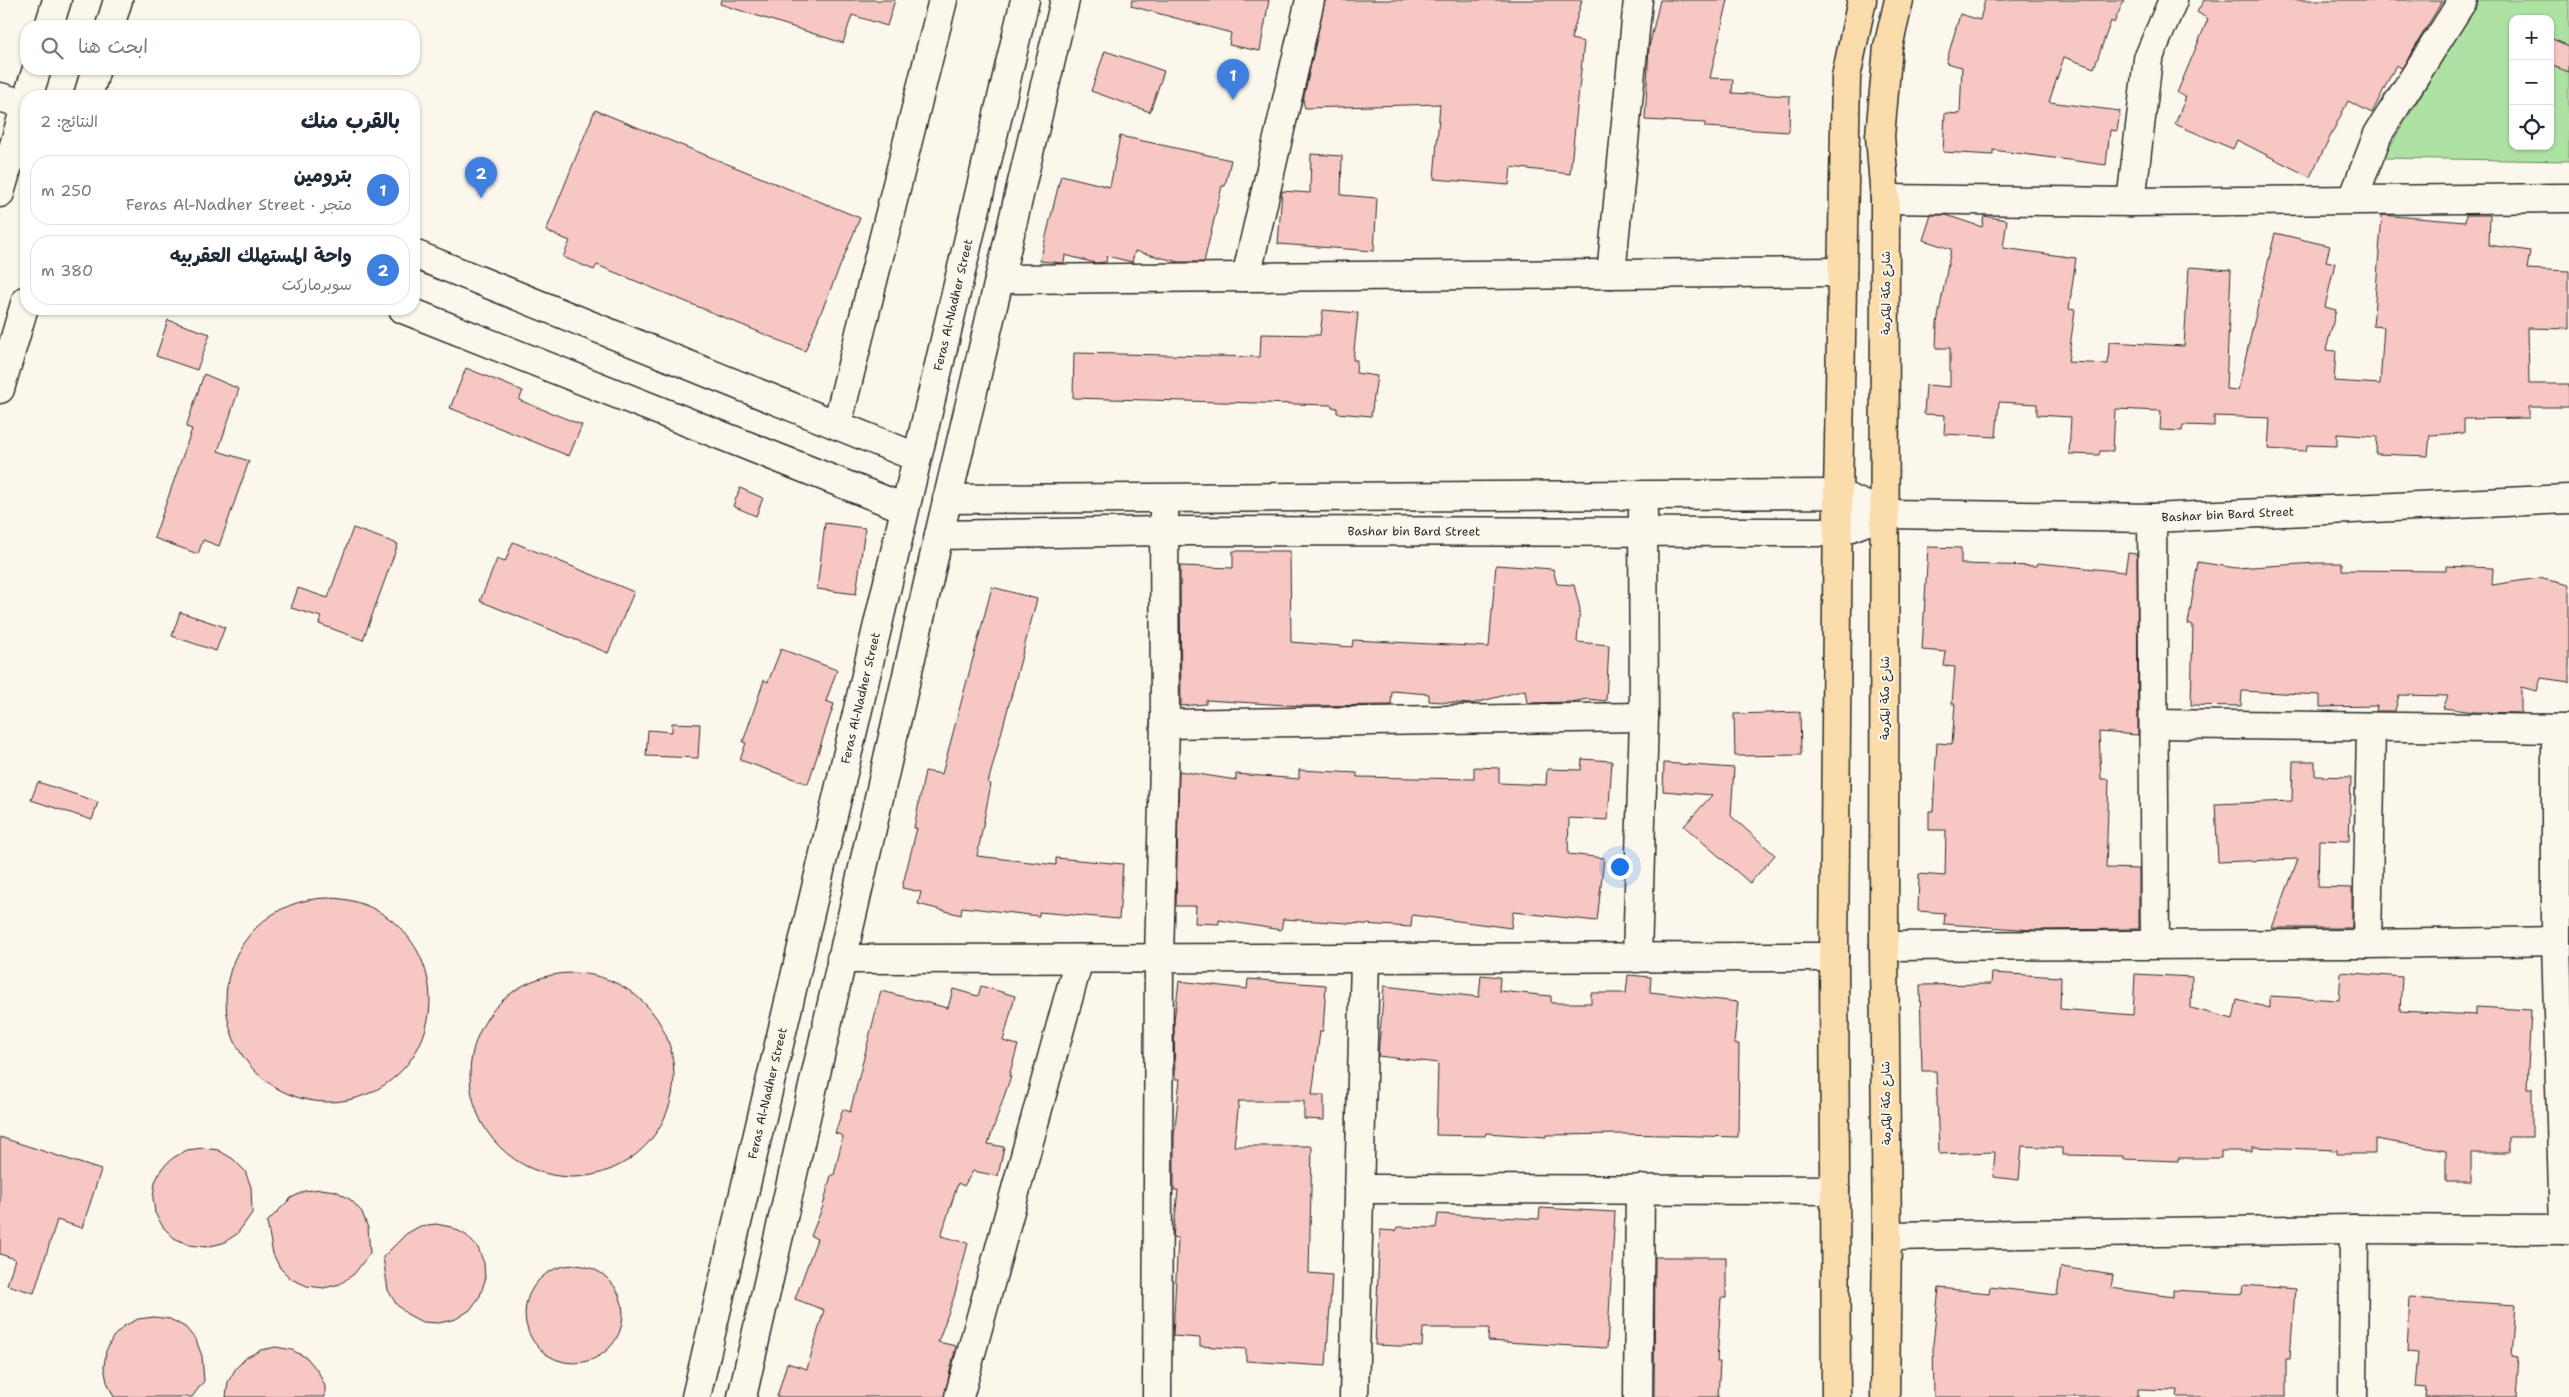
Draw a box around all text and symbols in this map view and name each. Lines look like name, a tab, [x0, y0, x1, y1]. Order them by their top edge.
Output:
map controls	[2509, 15, 2554, 150]
button: +	[2509, 15, 2554, 60]
search box	[20, 20, 420, 75]
icon: search	[38, 34, 66, 62]
text: ابحث هنا	[78, 34, 148, 59]
pin: 1	[1217, 59, 1249, 100]
button: −	[2509, 60, 2554, 105]
button: locate	[2509, 105, 2554, 150]
text: بالقرب منك	[301, 107, 400, 135]
text: النتائج: 2	[40, 111, 98, 132]
pin: 2	[465, 157, 497, 198]
text: بترومين	[294, 163, 352, 188]
text: 250 m	[41, 180, 92, 201]
text: 1	[379, 180, 387, 201]
text: متجر · Feras Al-Nadher Street	[126, 194, 352, 215]
street label: Feras Al-Nadher Street	[930, 237, 976, 372]
text: واحة المستهلك العقربيه	[170, 243, 352, 268]
street label: شارع مكة المكرمة	[1878, 251, 1895, 335]
text: 380 m	[41, 260, 93, 281]
text: 2	[377, 260, 389, 281]
text: سوبرماركت	[282, 274, 352, 295]
street label: Bashar bin Bard Street	[2161, 504, 2295, 526]
street label: Bashar bin Bard Street	[1348, 523, 1480, 539]
street label: Feras Al-Nadher Street	[837, 631, 884, 766]
street label: شارع مكة المكرمة	[1877, 656, 1894, 740]
your location	[1607, 854, 1633, 880]
street label: Feras Al-Nadher Street	[744, 1026, 791, 1161]
street label: شارع مكة المكرمة	[1877, 1061, 1896, 1145]

